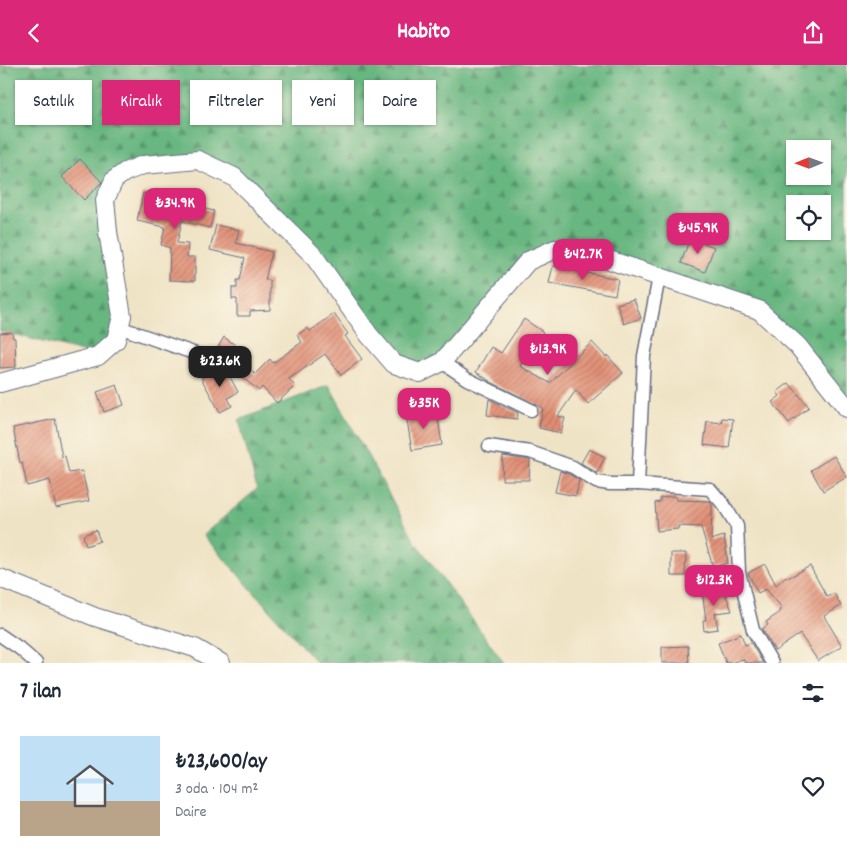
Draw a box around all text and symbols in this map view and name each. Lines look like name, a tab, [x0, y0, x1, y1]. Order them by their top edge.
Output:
text: Habito	[397, 17, 450, 48]
icon: back	[20, 19, 48, 47]
icon: share	[799, 19, 827, 47]
chip: Satılık	[15, 80, 92, 125]
chip: Kiralık	[102, 80, 180, 125]
chip: Filtreler	[190, 80, 282, 125]
chip: Yeni	[292, 80, 354, 125]
chip: Daire	[364, 80, 436, 125]
north arrow	[786, 140, 831, 185]
map controls	[786, 140, 831, 240]
pin: ₺34.9K	[134, 187, 216, 230]
text: ₺34.9K	[155, 192, 195, 215]
button: locate	[786, 195, 831, 240]
pin: ₺45.9K	[657, 213, 739, 255]
text: ₺45.9K	[678, 217, 718, 240]
pin: ₺42.7K	[542, 239, 624, 281]
text: ₺42.7K	[564, 243, 602, 266]
pin: ₺13.9K	[507, 333, 589, 376]
text: ₺13.9K	[530, 338, 566, 361]
pin: ₺23.6K	[179, 345, 261, 388]
text: ₺23.6K	[200, 350, 240, 373]
pin: ₺35K	[394, 387, 454, 430]
text: ₺35K	[409, 392, 439, 415]
pin: ₺12.3K	[673, 565, 755, 607]
text: ₺12.3K	[696, 569, 732, 592]
text: 7 ilan	[20, 678, 61, 708]
icon: filters	[799, 679, 827, 707]
text: ₺23,600/ay	[175, 748, 267, 778]
icon: home	[60, 756, 120, 816]
icon: heart	[799, 772, 827, 800]
text: 3 oda · 104 m²	[175, 778, 258, 801]
text: Daire	[175, 801, 207, 824]

